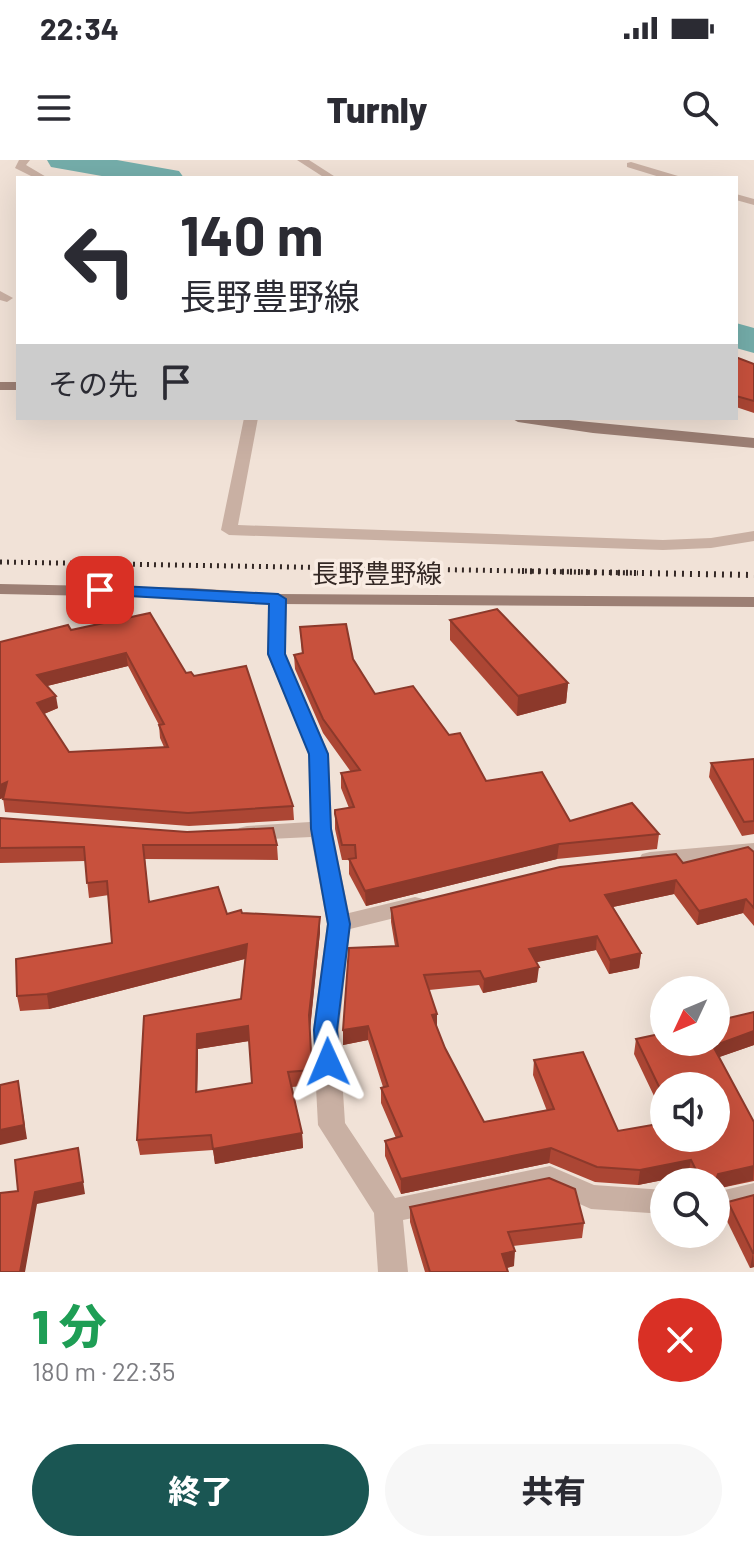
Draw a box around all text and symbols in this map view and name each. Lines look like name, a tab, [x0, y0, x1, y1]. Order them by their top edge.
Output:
text: 22:34	[40, 10, 119, 46]
icon: menu	[32, 86, 76, 130]
icon: search	[678, 86, 722, 130]
text: Turnly	[327, 87, 427, 130]
text: 140 m	[180, 200, 324, 267]
icon: left	[48, 208, 152, 312]
text: 長野豊野線	[180, 274, 360, 317]
icon: arrive	[154, 360, 198, 404]
text: その先	[48, 365, 138, 401]
pin	[66, 556, 134, 624]
street label: 長野豊野線	[312, 557, 442, 588]
icon: arrive	[78, 568, 122, 612]
north arrow	[650, 976, 730, 1056]
map controls	[650, 976, 730, 1248]
position arrow	[286, 1020, 370, 1104]
button: sound	[650, 1072, 730, 1152]
button: search	[650, 1168, 730, 1248]
text: 1 分	[32, 1296, 107, 1354]
button: close	[638, 1298, 722, 1382]
text: 180 m · 22:35	[32, 1355, 175, 1386]
button: 終了	[32, 1444, 369, 1536]
button: 共有	[385, 1444, 722, 1536]

